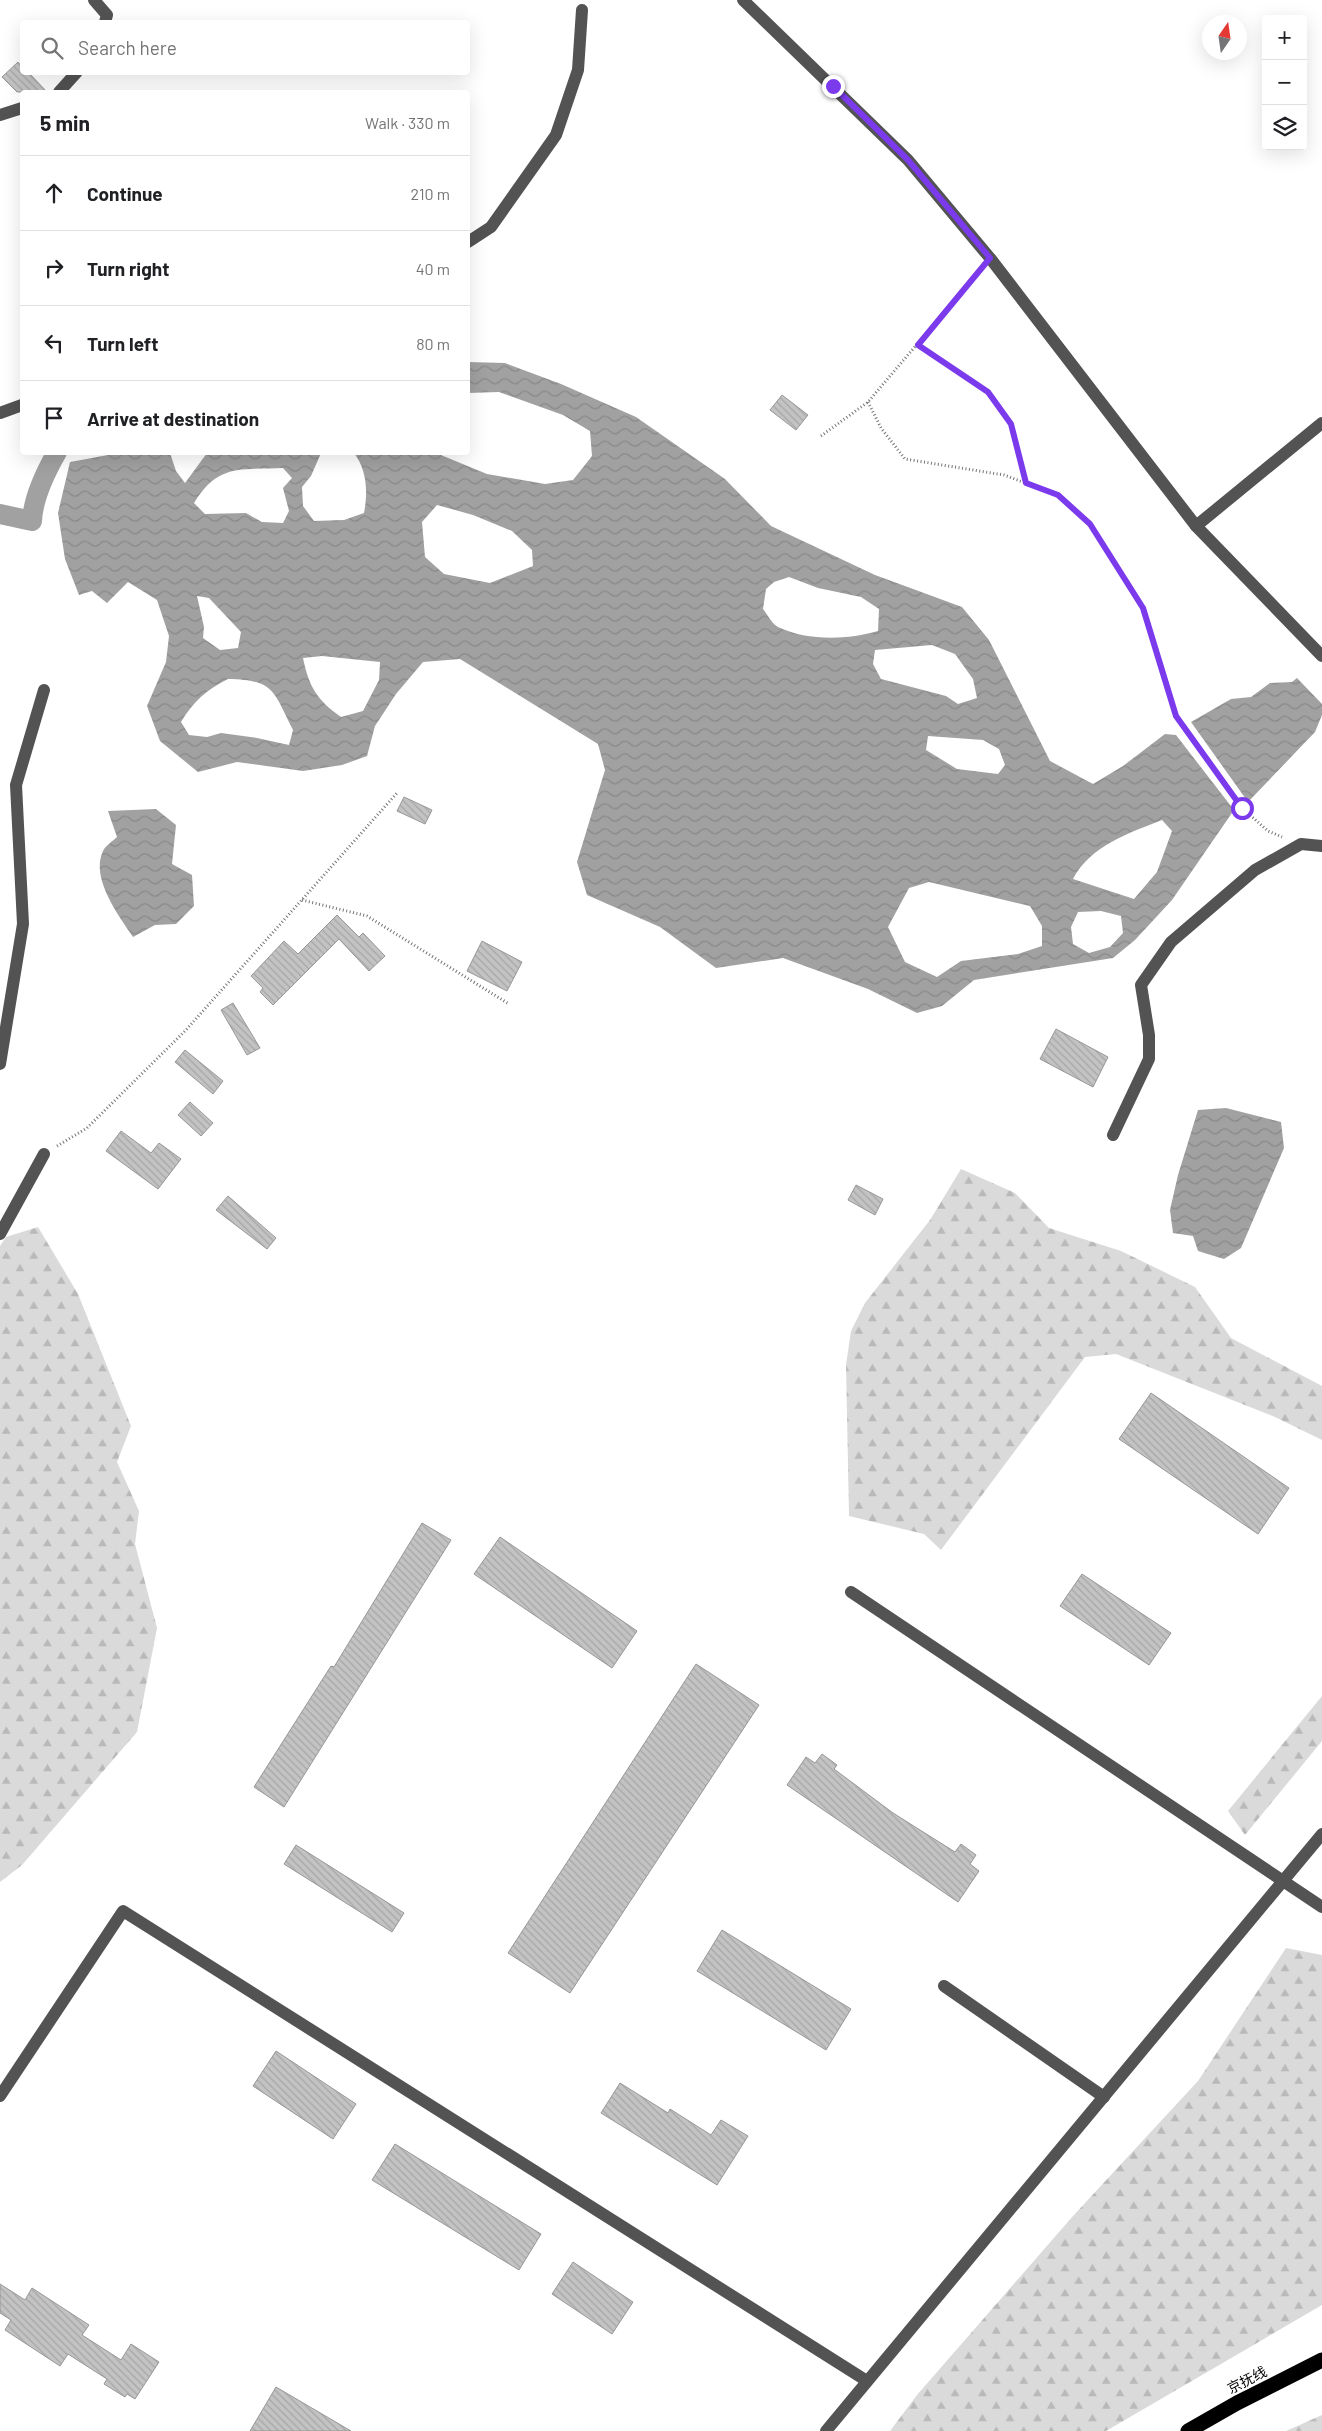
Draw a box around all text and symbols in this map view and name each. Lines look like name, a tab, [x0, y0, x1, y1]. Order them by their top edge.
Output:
north arrow	[1202, 15, 1247, 60]
map controls	[1262, 15, 1307, 150]
button: +	[1262, 15, 1307, 60]
search box	[20, 20, 470, 75]
icon: search	[38, 34, 66, 62]
text: Search here	[78, 36, 177, 59]
button: −	[1262, 60, 1307, 105]
route end	[822, 75, 845, 98]
button: layers	[1262, 105, 1307, 150]
text: 5 min	[40, 110, 90, 135]
text: Walk · 330 m	[365, 113, 450, 132]
icon: ahead	[40, 179, 68, 207]
text: Continue	[87, 182, 163, 205]
text: 210 m	[411, 184, 450, 203]
icon: right	[40, 254, 68, 282]
text: Turn right	[87, 257, 169, 280]
text: 40 m	[416, 259, 450, 278]
icon: left	[40, 329, 68, 357]
text: Turn left	[87, 332, 158, 355]
text: 80 m	[416, 334, 450, 353]
icon: arrive	[40, 404, 68, 432]
text: Arrive at destination	[87, 407, 259, 430]
route start	[1231, 797, 1254, 820]
street label: 京抚线	[1224, 2362, 1269, 2397]

